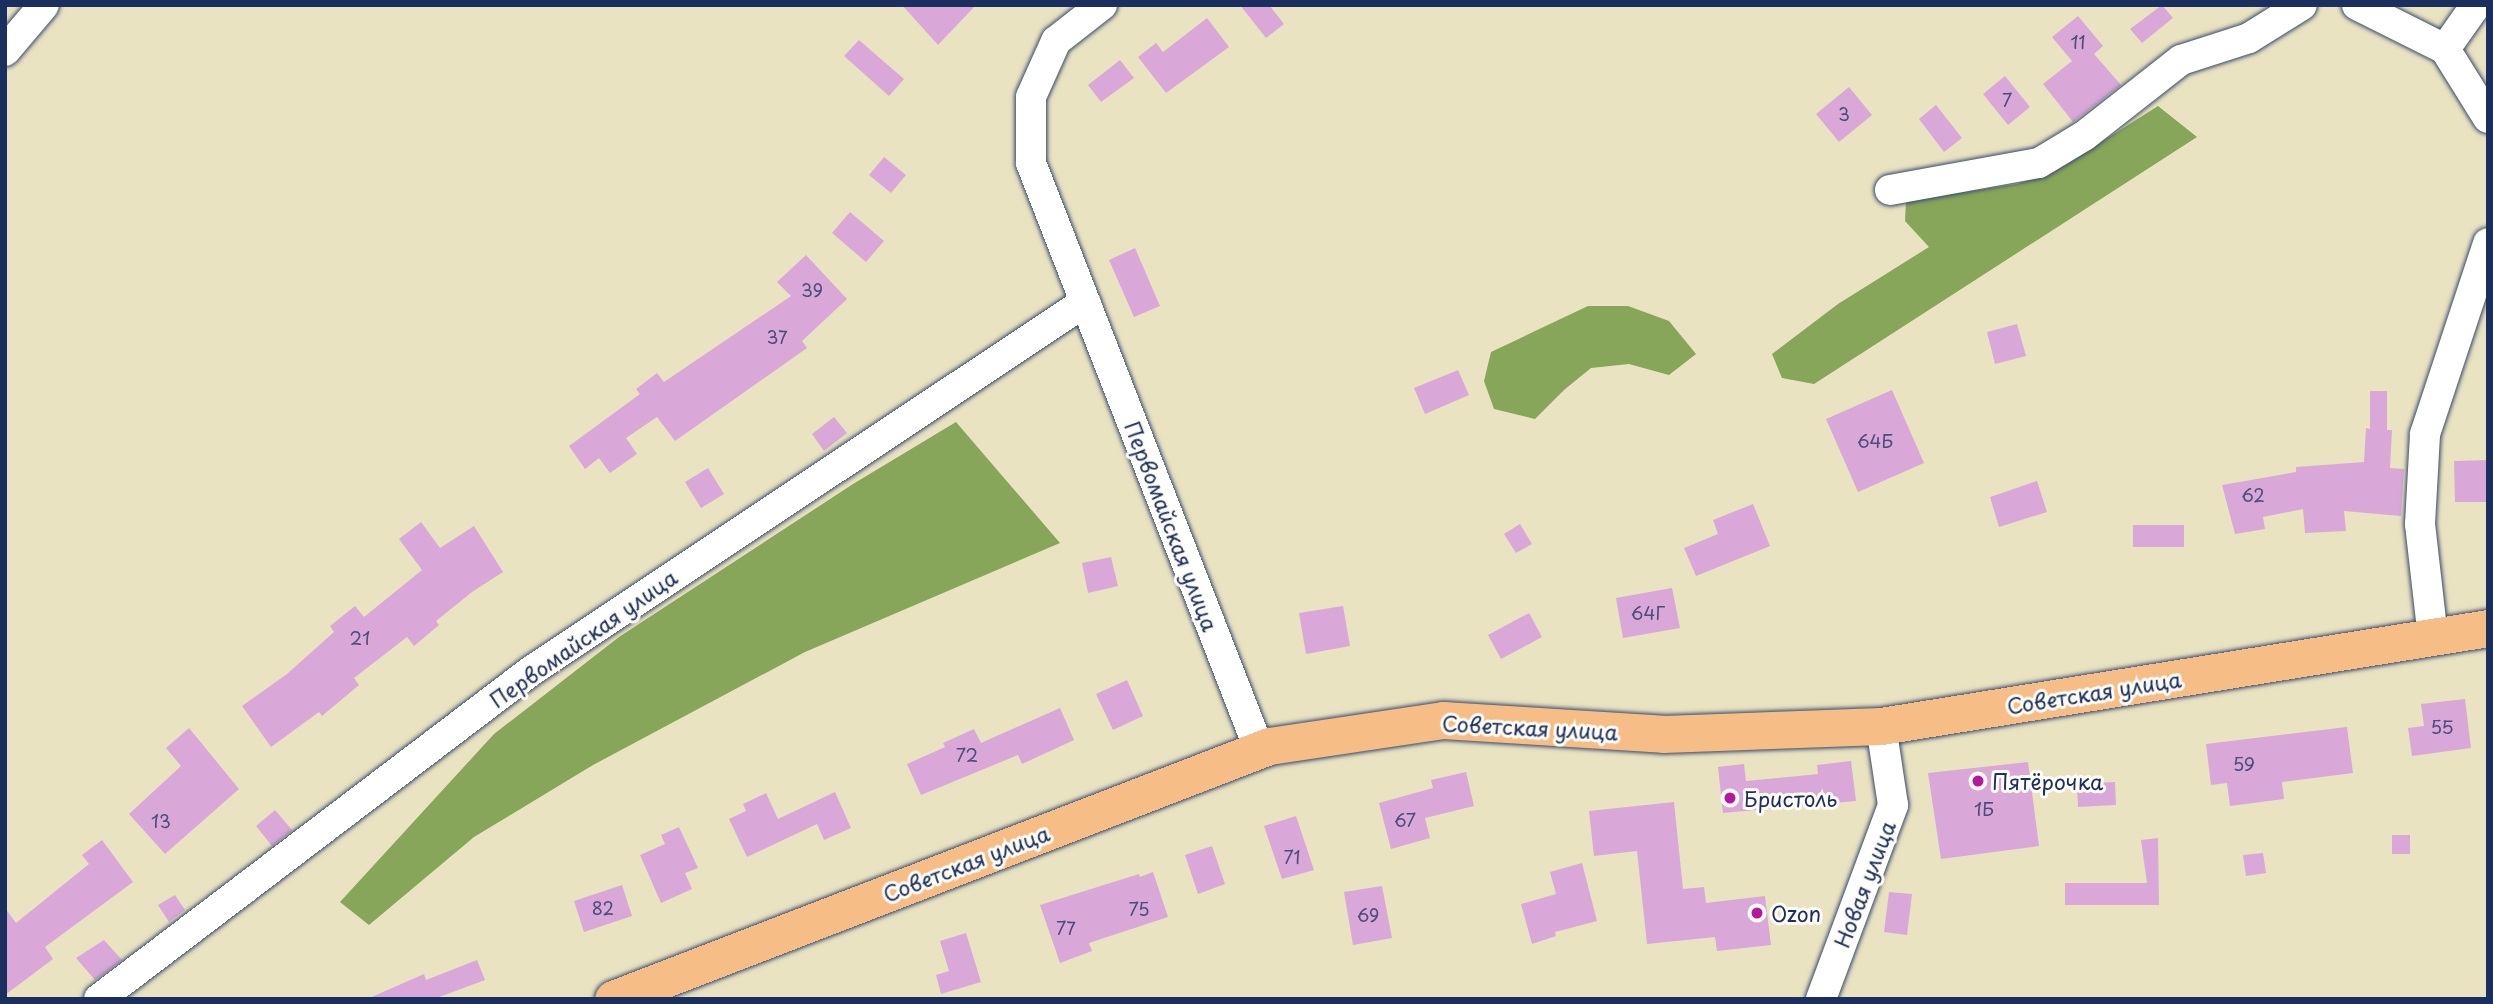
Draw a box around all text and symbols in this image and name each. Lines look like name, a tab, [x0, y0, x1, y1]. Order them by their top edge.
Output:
house number: 11	[2070, 31, 2086, 53]
house number: 7	[2002, 89, 2012, 111]
house number: 3	[1838, 103, 1850, 125]
house number: 39	[801, 279, 823, 301]
house number: 37	[766, 326, 788, 348]
street label: Первомайская улица	[1120, 417, 1224, 635]
house number: 64Б	[1857, 430, 1893, 452]
house number: 62	[2241, 484, 2265, 506]
street label: Первомайская улица	[484, 563, 682, 713]
house number: 64Г	[1631, 602, 1665, 624]
house number: 21	[350, 627, 370, 649]
street label: Советская улица	[2004, 666, 2184, 718]
street label: Советская улица	[1441, 710, 1619, 744]
house number: 55	[2430, 716, 2454, 738]
house number: 72	[956, 744, 978, 766]
house number: 59	[2233, 753, 2255, 775]
place label: Пятёрочка	[1992, 768, 2103, 794]
marker: Пятёрочка	[1970, 773, 1986, 789]
place label: Бристоль	[1744, 785, 1837, 811]
marker: Бристоль	[1722, 790, 1738, 806]
house number: 1Б	[1974, 798, 1994, 820]
house number: 67	[1394, 809, 1416, 831]
house number: 13	[151, 810, 171, 832]
street label: Новая улица	[1828, 817, 1900, 951]
street label: Советская улица	[879, 819, 1053, 907]
house number: 71	[1284, 846, 1300, 868]
house number: 82	[592, 897, 614, 919]
house number: 75	[1129, 898, 1149, 920]
place label: Ozon	[1771, 900, 1821, 926]
house number: 69	[1357, 904, 1379, 926]
marker: Ozon	[1749, 905, 1765, 921]
house number: 77	[1056, 917, 1076, 939]

